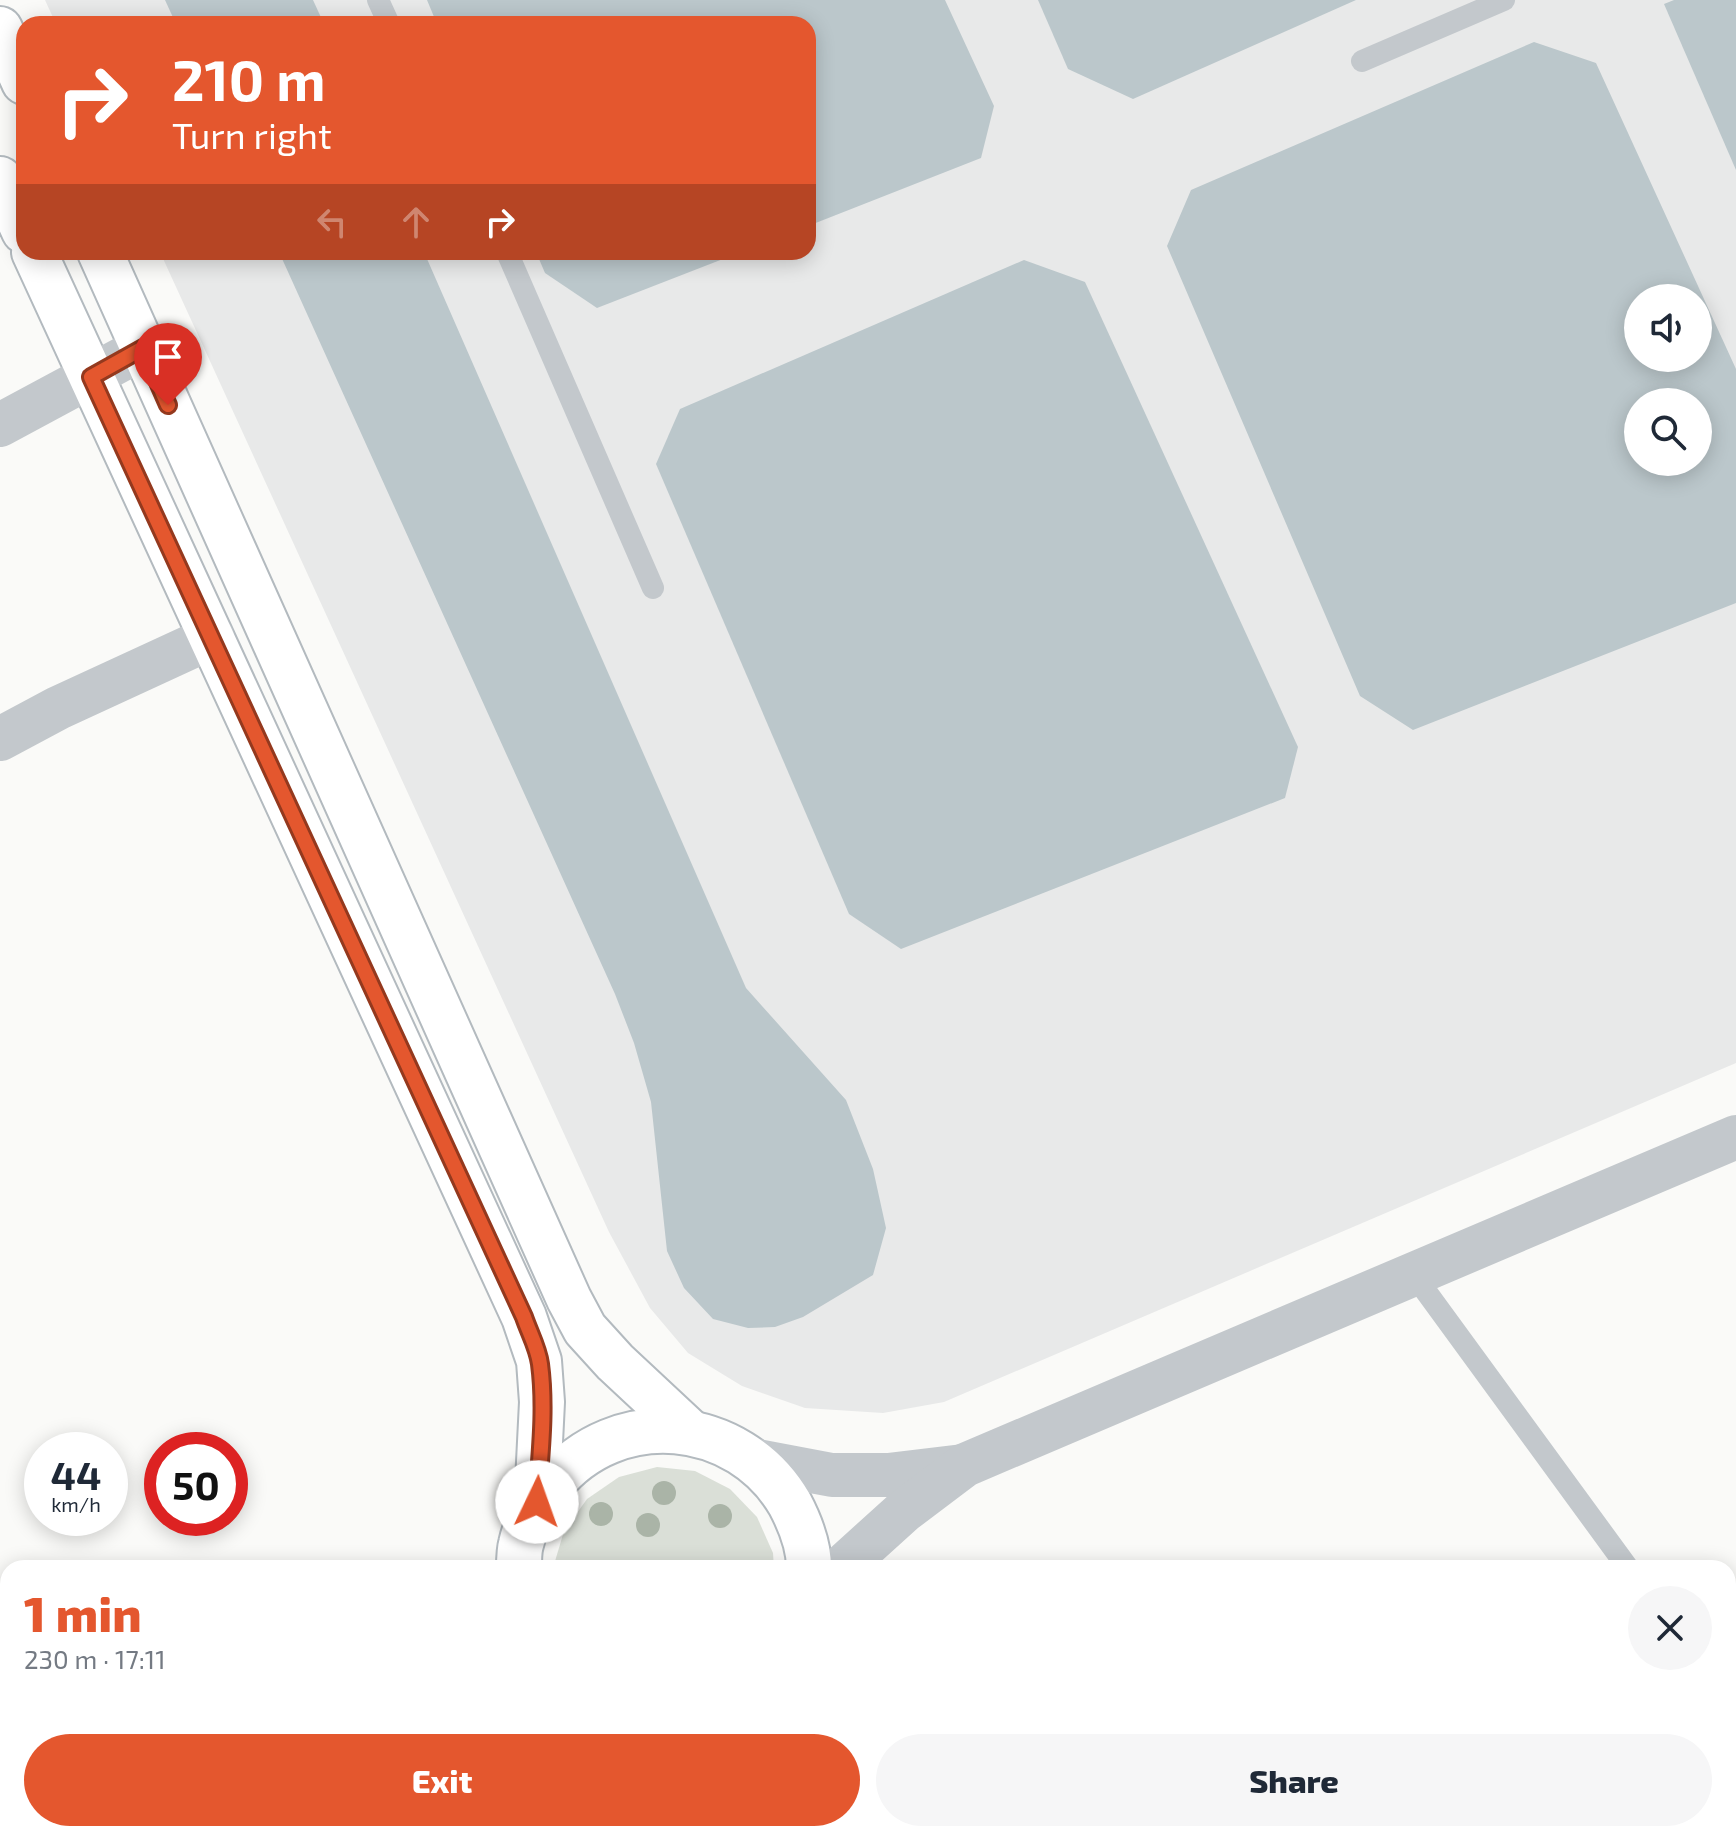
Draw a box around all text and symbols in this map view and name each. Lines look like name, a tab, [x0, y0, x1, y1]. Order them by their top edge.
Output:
text: 210 m	[172, 45, 326, 112]
icon: right	[40, 48, 144, 152]
text: Turn right	[172, 113, 332, 156]
icon: left	[310, 200, 354, 244]
icon: ahead	[394, 200, 438, 244]
icon: right	[478, 200, 522, 244]
map controls	[1624, 284, 1712, 476]
button: sound	[1624, 284, 1712, 372]
pin	[134, 323, 202, 405]
icon: arrive	[146, 335, 190, 379]
button: search	[1624, 388, 1712, 476]
speed limit sign: 50	[144, 1432, 248, 1536]
text: 44	[51, 1450, 101, 1498]
position arrow	[495, 1460, 579, 1544]
text: km/h	[51, 1492, 101, 1516]
text: 1 min	[24, 1584, 142, 1642]
button: close	[1628, 1586, 1712, 1670]
text: 230 m · 17:11	[24, 1643, 166, 1674]
button: Exit	[24, 1734, 860, 1826]
button: Share	[876, 1734, 1712, 1826]

